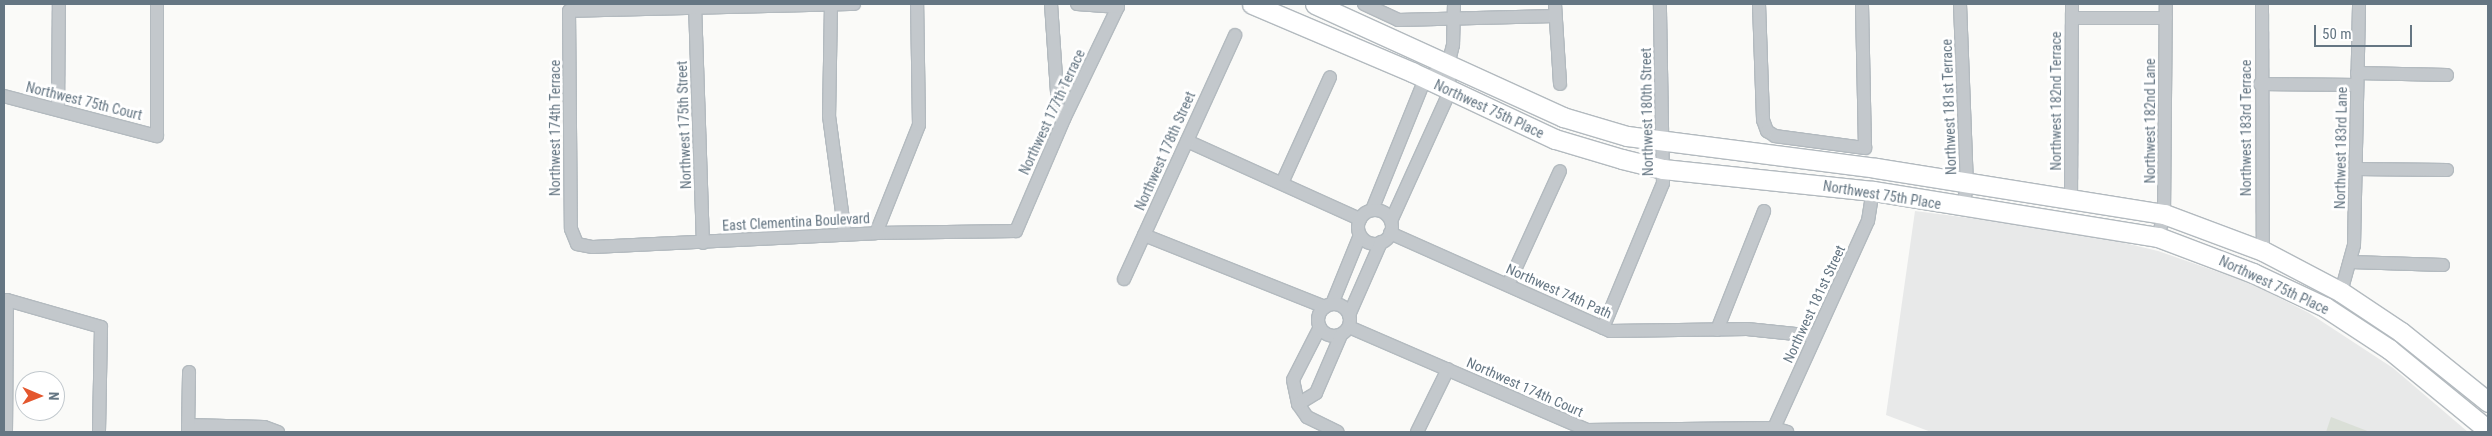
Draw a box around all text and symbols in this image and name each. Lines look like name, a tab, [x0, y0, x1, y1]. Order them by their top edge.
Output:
scale bar	[2317, 15, 2414, 47]
text: 50 m	[2322, 25, 2352, 43]
street label: Northwest 182nd Terrace	[2048, 31, 2064, 171]
street label: Northwest 181st Terrace	[1938, 39, 1960, 175]
street label: Northwest 177th Terrace	[1016, 47, 1088, 177]
street label: Northwest 180th Street	[1637, 48, 1657, 176]
street label: Northwest 182nd Lane	[2142, 59, 2158, 183]
street label: Northwest 174th Terrace	[547, 60, 563, 196]
street label: Northwest 183rd Terrace	[2238, 60, 2254, 196]
street label: Northwest 175th Street	[673, 61, 695, 189]
street label: Northwest 75th Place	[1431, 76, 1547, 142]
street label: Northwest 75th Court	[24, 78, 144, 124]
street label: Northwest 183rd Lane	[2332, 87, 2350, 209]
street label: Northwest 178th Street	[1131, 89, 1199, 213]
street label: Northwest 75th Place	[1822, 177, 1942, 213]
street label: East Clementina Boulevard	[722, 210, 870, 234]
street label: Northwest 181st Street	[1779, 242, 1849, 366]
street label: Northwest 75th Place	[2216, 252, 2332, 318]
street label: Northwest 74th Path	[1504, 260, 1614, 322]
street label: Northwest 174th Court	[1464, 354, 1586, 420]
north arrow	[15, 371, 65, 421]
text: N	[46, 392, 62, 401]

